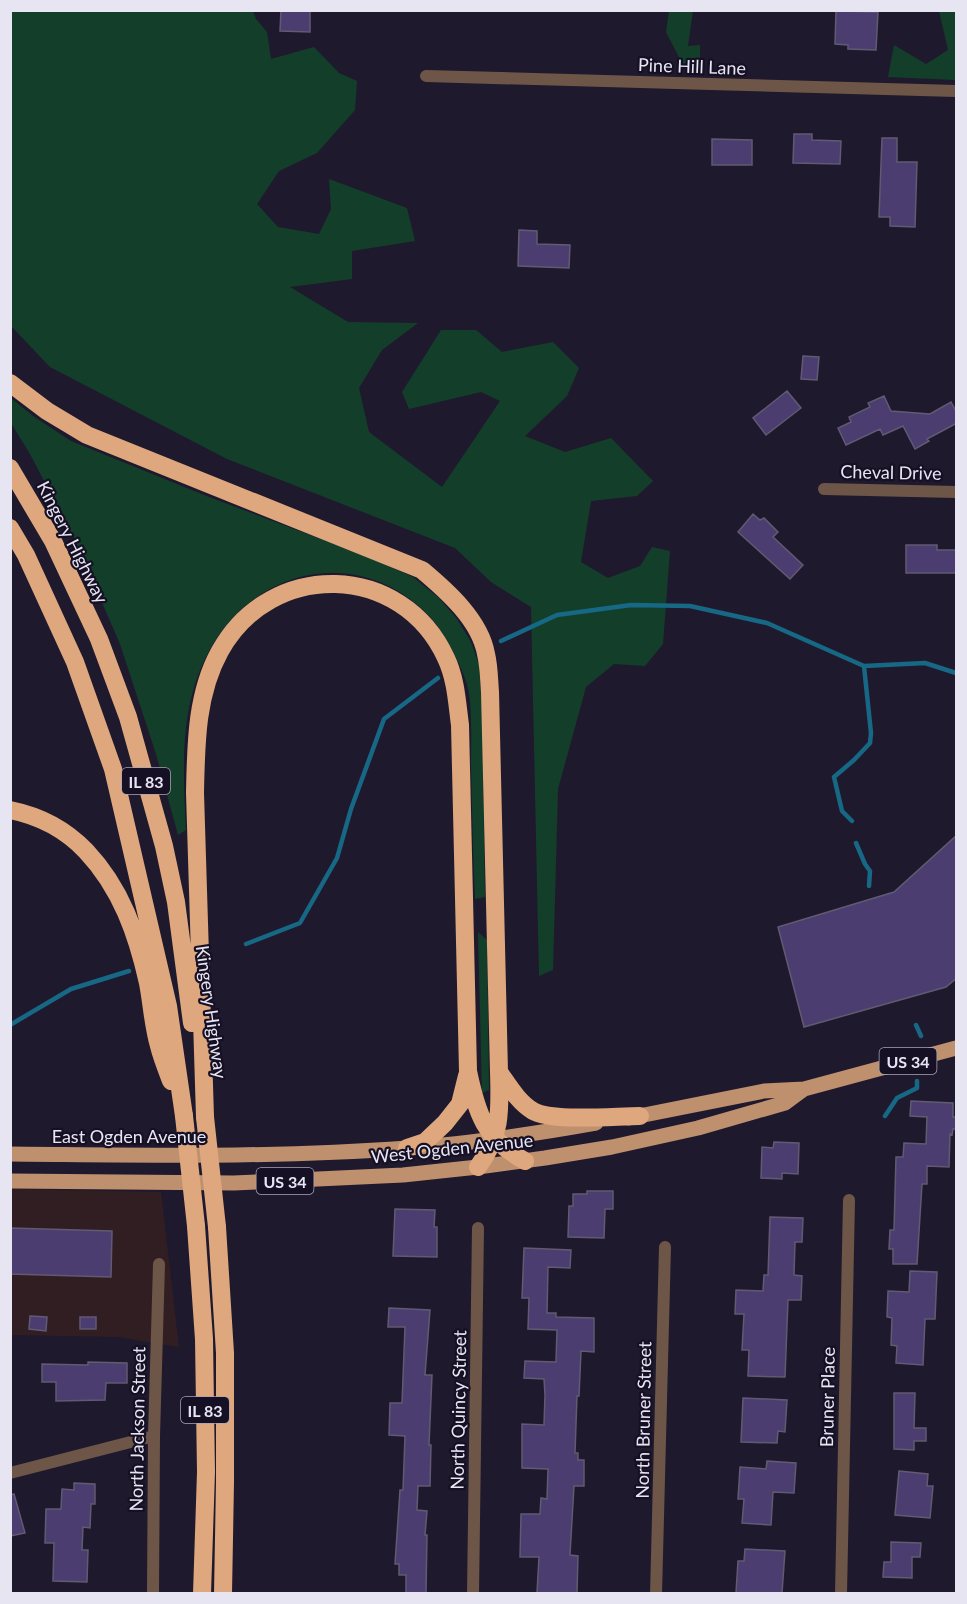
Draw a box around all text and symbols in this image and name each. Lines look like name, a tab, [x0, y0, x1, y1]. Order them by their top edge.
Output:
street label: Pine Hill Lane	[638, 53, 746, 79]
street label: Cheval Drive	[840, 460, 942, 484]
street label: Kingery Highway	[33, 477, 114, 607]
road number: IL 83	[122, 768, 170, 794]
street label: Kingery Highway	[192, 944, 232, 1081]
road number: US 34	[880, 1048, 936, 1074]
street label: East Ogden Avenue	[52, 1125, 206, 1147]
street label: West Ogden Avenue	[370, 1129, 534, 1167]
road number: US 34	[256, 1168, 314, 1194]
street label: North Quincy Street	[446, 1330, 470, 1490]
street label: North Bruner Street	[631, 1341, 655, 1499]
street label: North Jackson Street	[125, 1346, 149, 1512]
street label: Bruner Place	[815, 1347, 839, 1447]
road number: IL 83	[181, 1397, 229, 1423]

